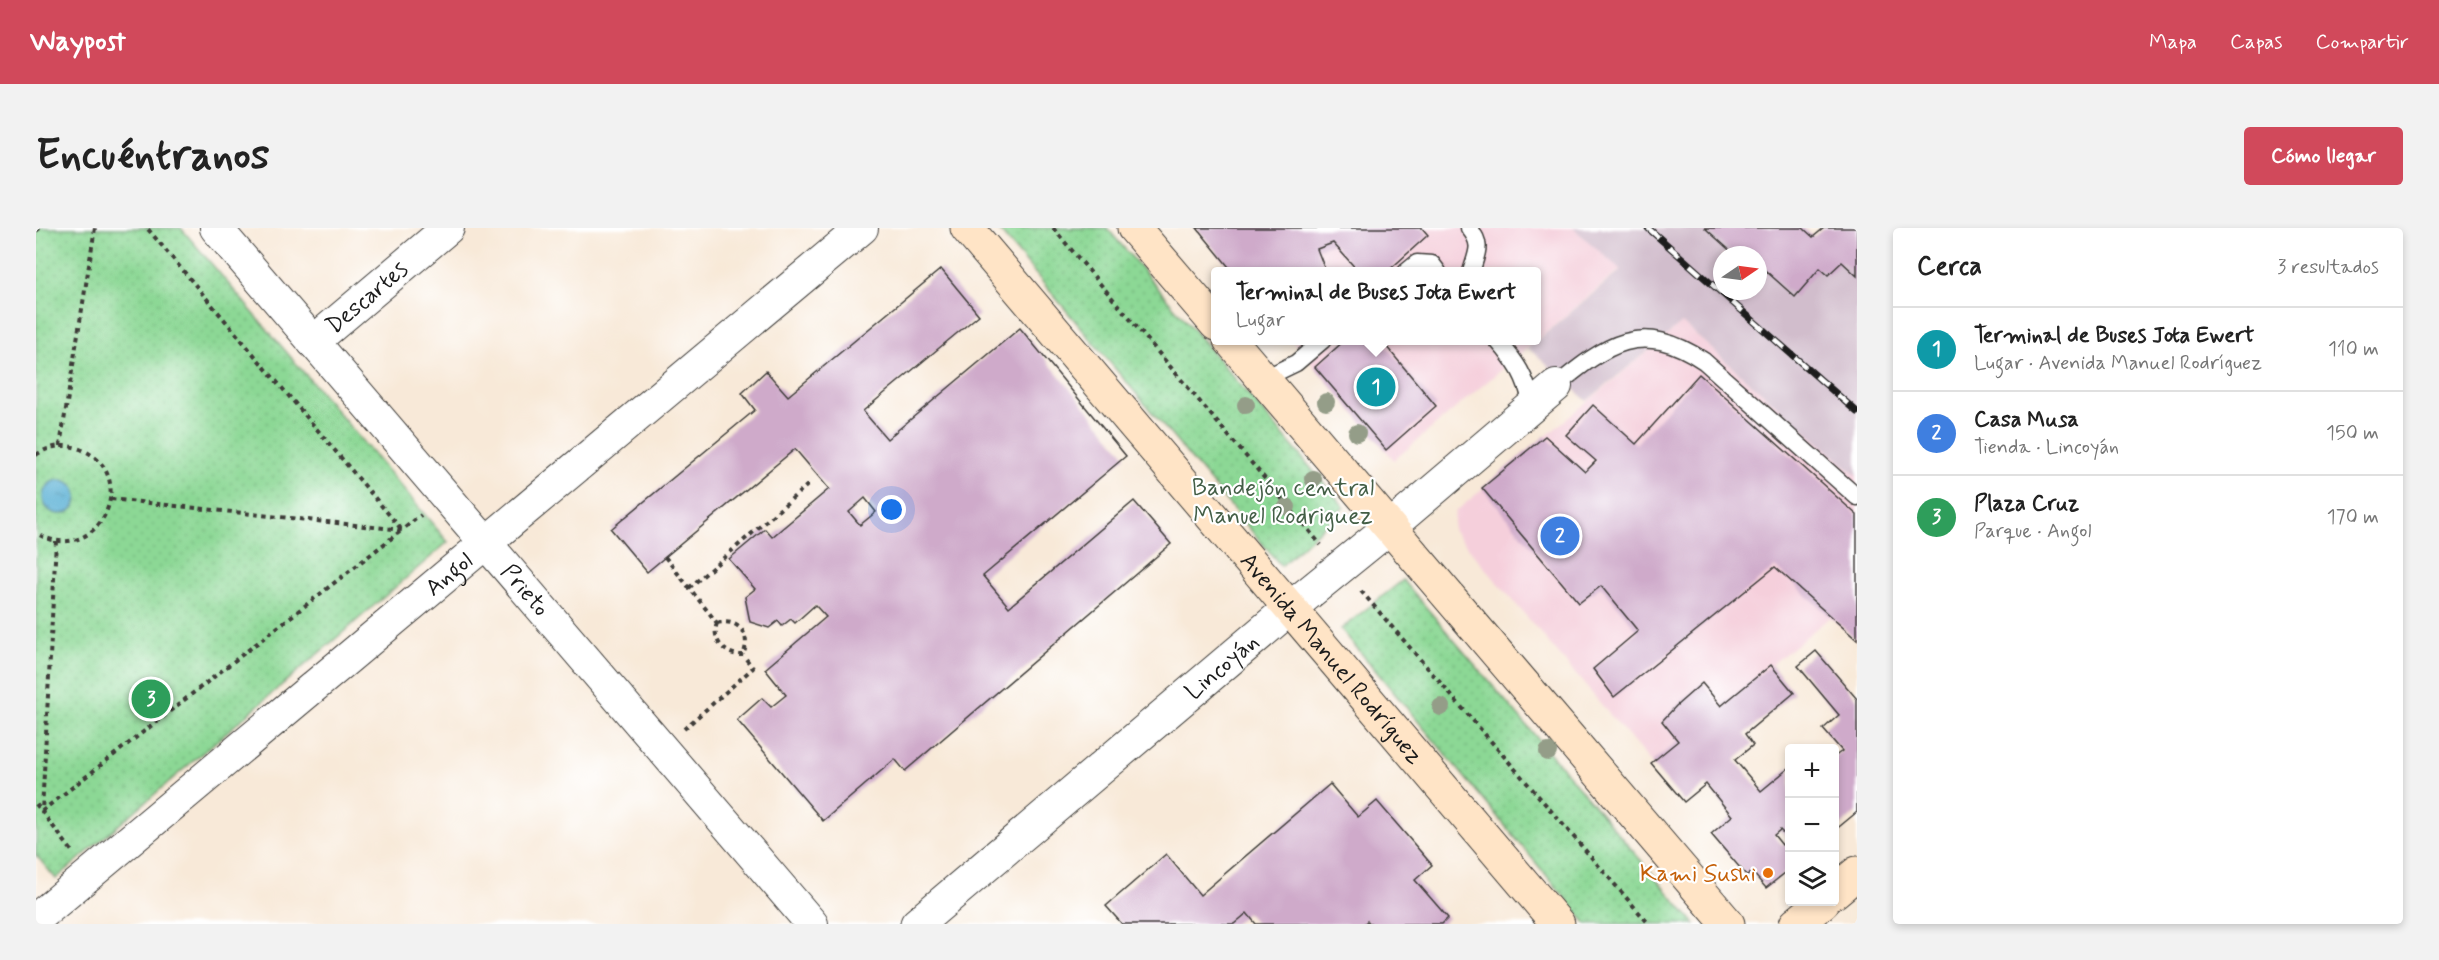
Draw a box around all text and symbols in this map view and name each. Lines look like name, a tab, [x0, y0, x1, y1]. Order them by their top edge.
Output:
text: Waypost	[30, 24, 126, 61]
text: Mapa	[2149, 28, 2197, 56]
text: Capas	[2230, 28, 2283, 56]
text: Compartir	[2316, 28, 2409, 56]
button: Cómo llegar	[2244, 127, 2403, 185]
text: Encuéntranos	[36, 129, 269, 184]
north arrow	[1713, 246, 1767, 300]
text: Cerca	[1917, 250, 1982, 284]
street label: Descartes	[320, 254, 415, 342]
text: 3 resultados	[2277, 254, 2379, 281]
popup	[1211, 267, 1541, 345]
text: Terminal de Buses Jota Ewert	[1236, 279, 1516, 307]
text: Lugar	[1236, 307, 1285, 334]
text: Terminal de Buses Jota Ewert	[1974, 322, 2255, 350]
text: 1	[1932, 336, 1941, 363]
text: 110 m	[2328, 336, 2379, 363]
text: Lugar · Avenida Manuel Rodríguez	[1974, 350, 2262, 377]
pin: 1	[1356, 364, 1396, 410]
text: Casa Musa	[1974, 406, 2079, 434]
text: 2	[1932, 420, 1941, 447]
text: 150 m	[2326, 420, 2379, 447]
text: Tienda · Lincoyán	[1974, 434, 2119, 461]
park label: Bandejón central Manuel Rodriguez	[1192, 473, 1374, 532]
text: Plaza Cruz	[1974, 490, 2079, 518]
your location	[877, 495, 906, 524]
text: 3	[1932, 504, 1941, 531]
text: 170 m	[2327, 504, 2379, 531]
pin: 2	[1540, 514, 1580, 558]
text: Parque · Angol	[1974, 518, 2091, 545]
street label: Angol	[419, 546, 480, 604]
street label: Avenida Manuel Rodríguez	[1232, 547, 1430, 771]
street label: Prieto	[493, 558, 556, 623]
street label: Lincoyán	[1179, 627, 1266, 708]
pin: 3	[132, 676, 170, 722]
map controls	[1785, 744, 1839, 906]
button: +	[1785, 744, 1839, 798]
button: −	[1785, 798, 1839, 852]
button: layers	[1785, 852, 1839, 906]
place label: Kami Sushi	[1640, 859, 1756, 890]
marker: Kami Sushi	[1761, 866, 1775, 880]

